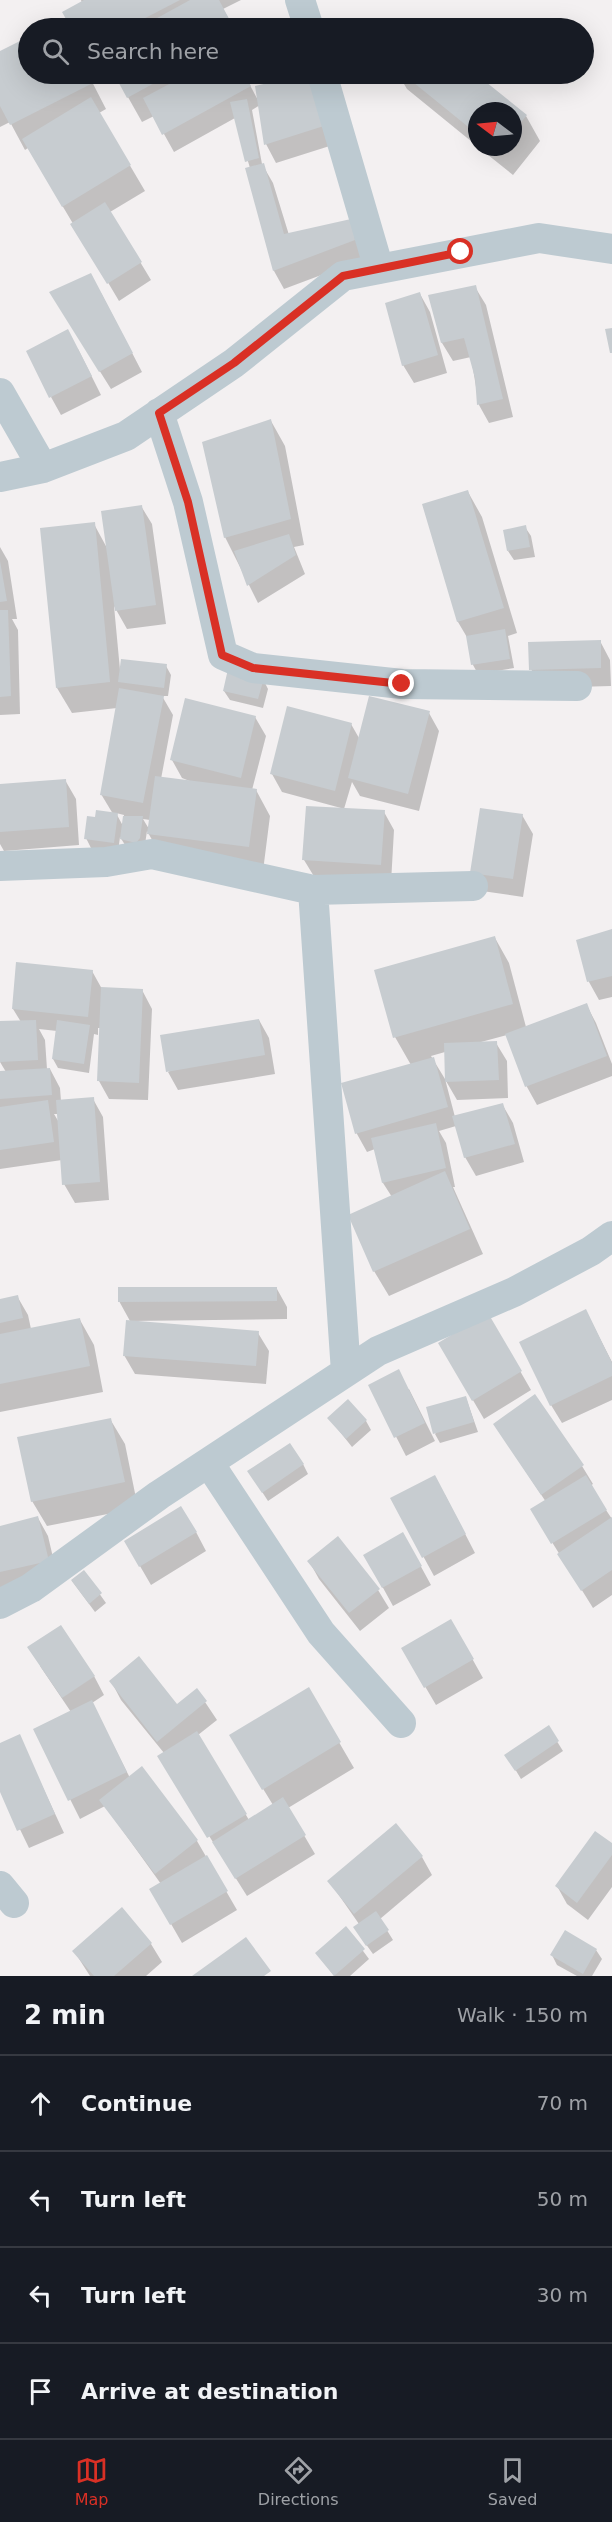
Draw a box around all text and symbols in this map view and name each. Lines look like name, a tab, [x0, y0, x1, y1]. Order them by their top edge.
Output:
search box	[18, 18, 594, 84]
icon: search	[39, 35, 72, 68]
text: Search here	[87, 39, 219, 64]
north arrow	[468, 102, 522, 156]
route start	[447, 238, 473, 264]
route end	[388, 670, 414, 696]
text: 2 min	[24, 2000, 106, 2030]
text: Walk · 150 m	[457, 2003, 588, 2027]
icon: ahead	[24, 2087, 57, 2120]
text: Continue	[81, 2091, 192, 2116]
text: 70 m	[537, 2091, 588, 2115]
icon: left	[24, 2183, 57, 2216]
text: Turn left	[81, 2187, 186, 2212]
text: 50 m	[537, 2187, 588, 2211]
icon: left	[24, 2279, 57, 2312]
text: Turn left	[81, 2283, 186, 2308]
text: 30 m	[537, 2283, 588, 2307]
icon: arrive	[24, 2375, 57, 2408]
text: Arrive at destination	[81, 2379, 338, 2404]
tab: Map	[75, 2454, 108, 2509]
tab: Directions	[258, 2454, 338, 2509]
tab: Saved	[488, 2454, 537, 2509]

